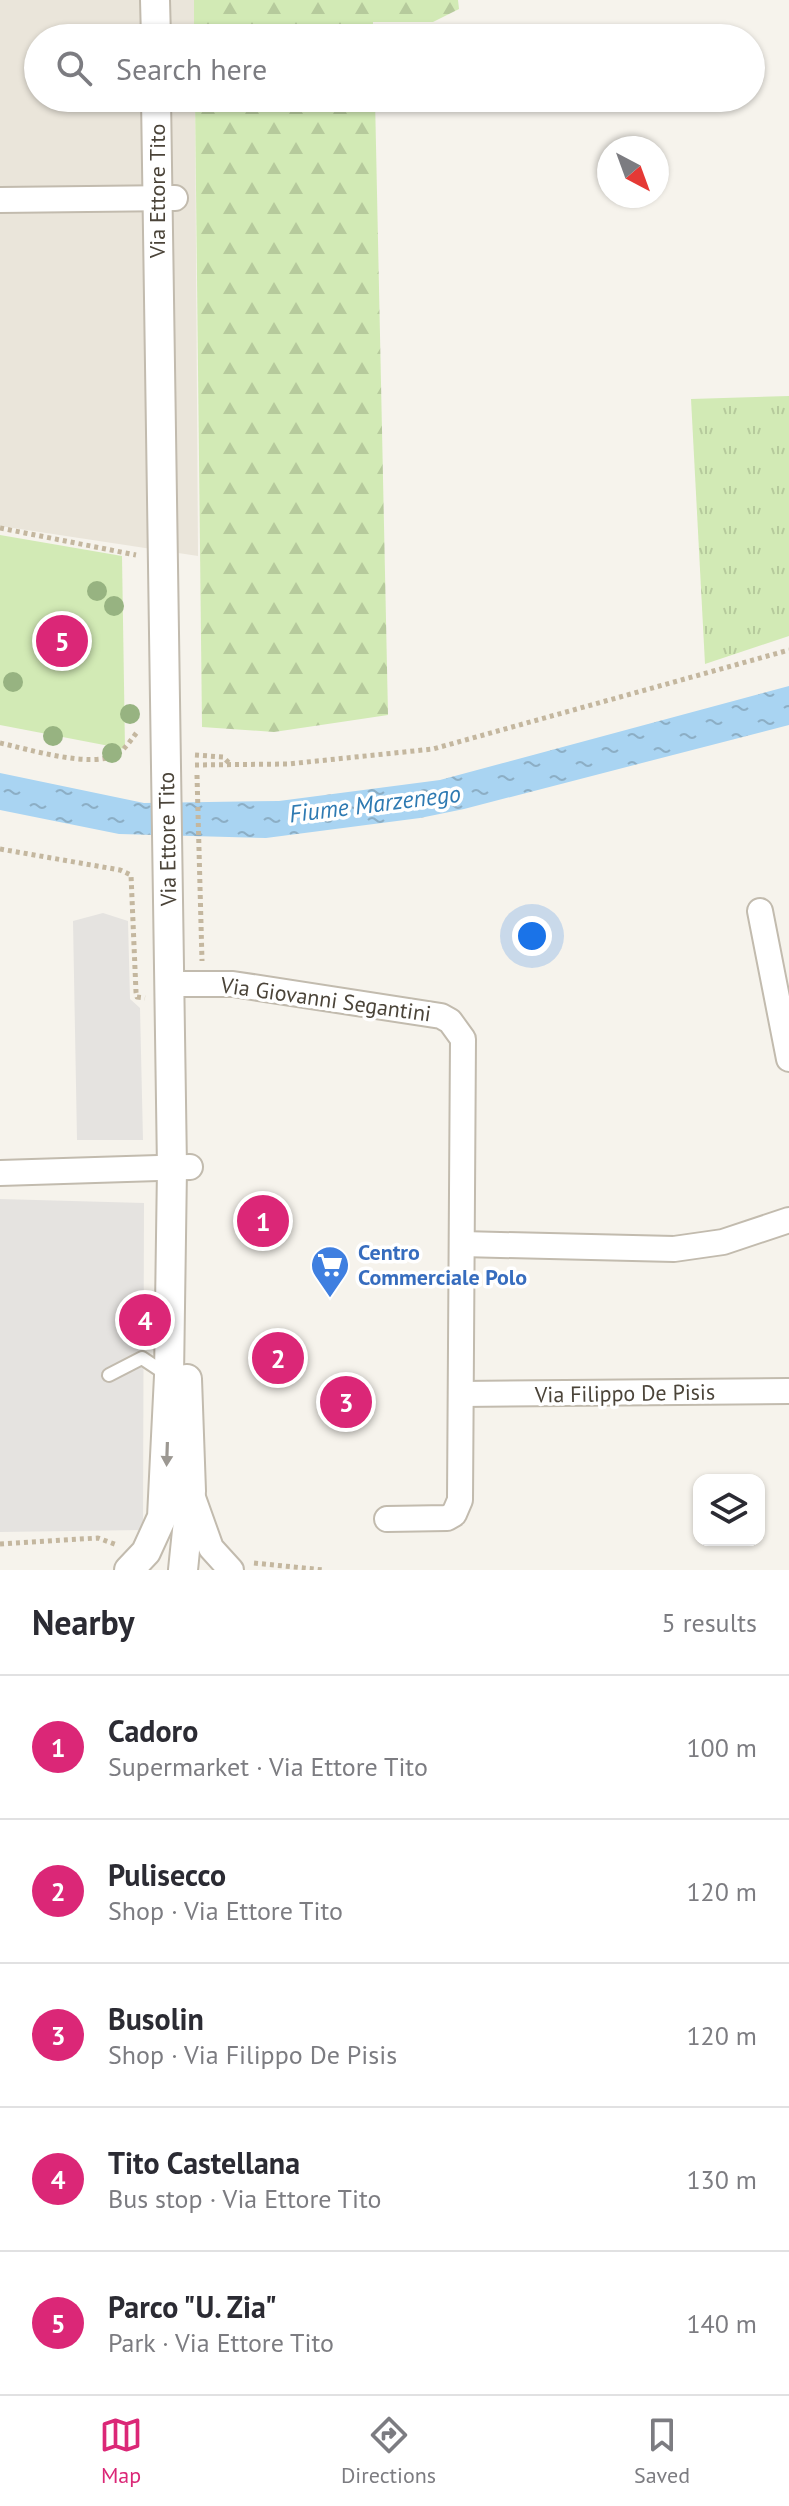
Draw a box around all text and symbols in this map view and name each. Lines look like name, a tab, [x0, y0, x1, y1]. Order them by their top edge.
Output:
search box	[24, 24, 765, 112]
icon: search	[52, 46, 96, 90]
text: Search here	[116, 49, 267, 88]
street label: Via Ettore Tito	[143, 124, 171, 259]
north arrow	[597, 136, 669, 208]
pin: 5	[36, 611, 88, 671]
street label: Via Ettore Tito	[152, 772, 182, 907]
water label: Fiume Marzenego	[287, 778, 462, 829]
your location	[512, 916, 552, 956]
street label: Via Giovanni Segantini	[218, 970, 433, 1028]
pin: 1	[237, 1191, 289, 1251]
place label: Centro Commerciale Polo	[358, 1238, 527, 1291]
supermarket icon: Centro Commerciale Polo	[309, 1244, 351, 1299]
pin: 4	[119, 1290, 171, 1350]
pin: 2	[252, 1328, 304, 1388]
pin: 3	[320, 1372, 372, 1432]
street label: Via Filippo De Pisis	[534, 1377, 715, 1409]
one-way arrow	[160, 1442, 173, 1467]
map controls	[693, 1474, 765, 1546]
button: layers	[693, 1474, 765, 1546]
text: Nearby	[32, 1600, 134, 1644]
text: 5 results	[662, 1606, 757, 1639]
text: Cadoro	[108, 1711, 198, 1750]
text: 1	[51, 1731, 65, 1764]
text: 100 m	[686, 1731, 757, 1764]
text: Supermarket · Via Ettore Tito	[108, 1750, 428, 1783]
text: Pulisecco	[108, 1855, 226, 1894]
text: 2	[51, 1875, 65, 1908]
text: 120 m	[686, 1875, 757, 1908]
text: Shop · Via Ettore Tito	[108, 1894, 343, 1927]
text: Busolin	[108, 1999, 204, 2038]
text: 3	[51, 2019, 65, 2052]
text: 120 m	[686, 2019, 757, 2052]
text: Shop · Via Filippo De Pisis	[108, 2038, 397, 2071]
text: Tito Castellana	[108, 2143, 300, 2182]
text: 4	[51, 2163, 65, 2196]
text: 130 m	[686, 2163, 757, 2196]
text: Bus stop · Via Ettore Tito	[108, 2182, 381, 2215]
text: Parco "U. Zia"	[108, 2287, 277, 2326]
text: 5	[51, 2307, 65, 2340]
text: 140 m	[686, 2307, 757, 2340]
text: Park · Via Ettore Tito	[108, 2326, 334, 2359]
tab: Map	[99, 2413, 143, 2489]
tab: Directions	[341, 2413, 436, 2489]
tab: Saved	[634, 2413, 690, 2489]

